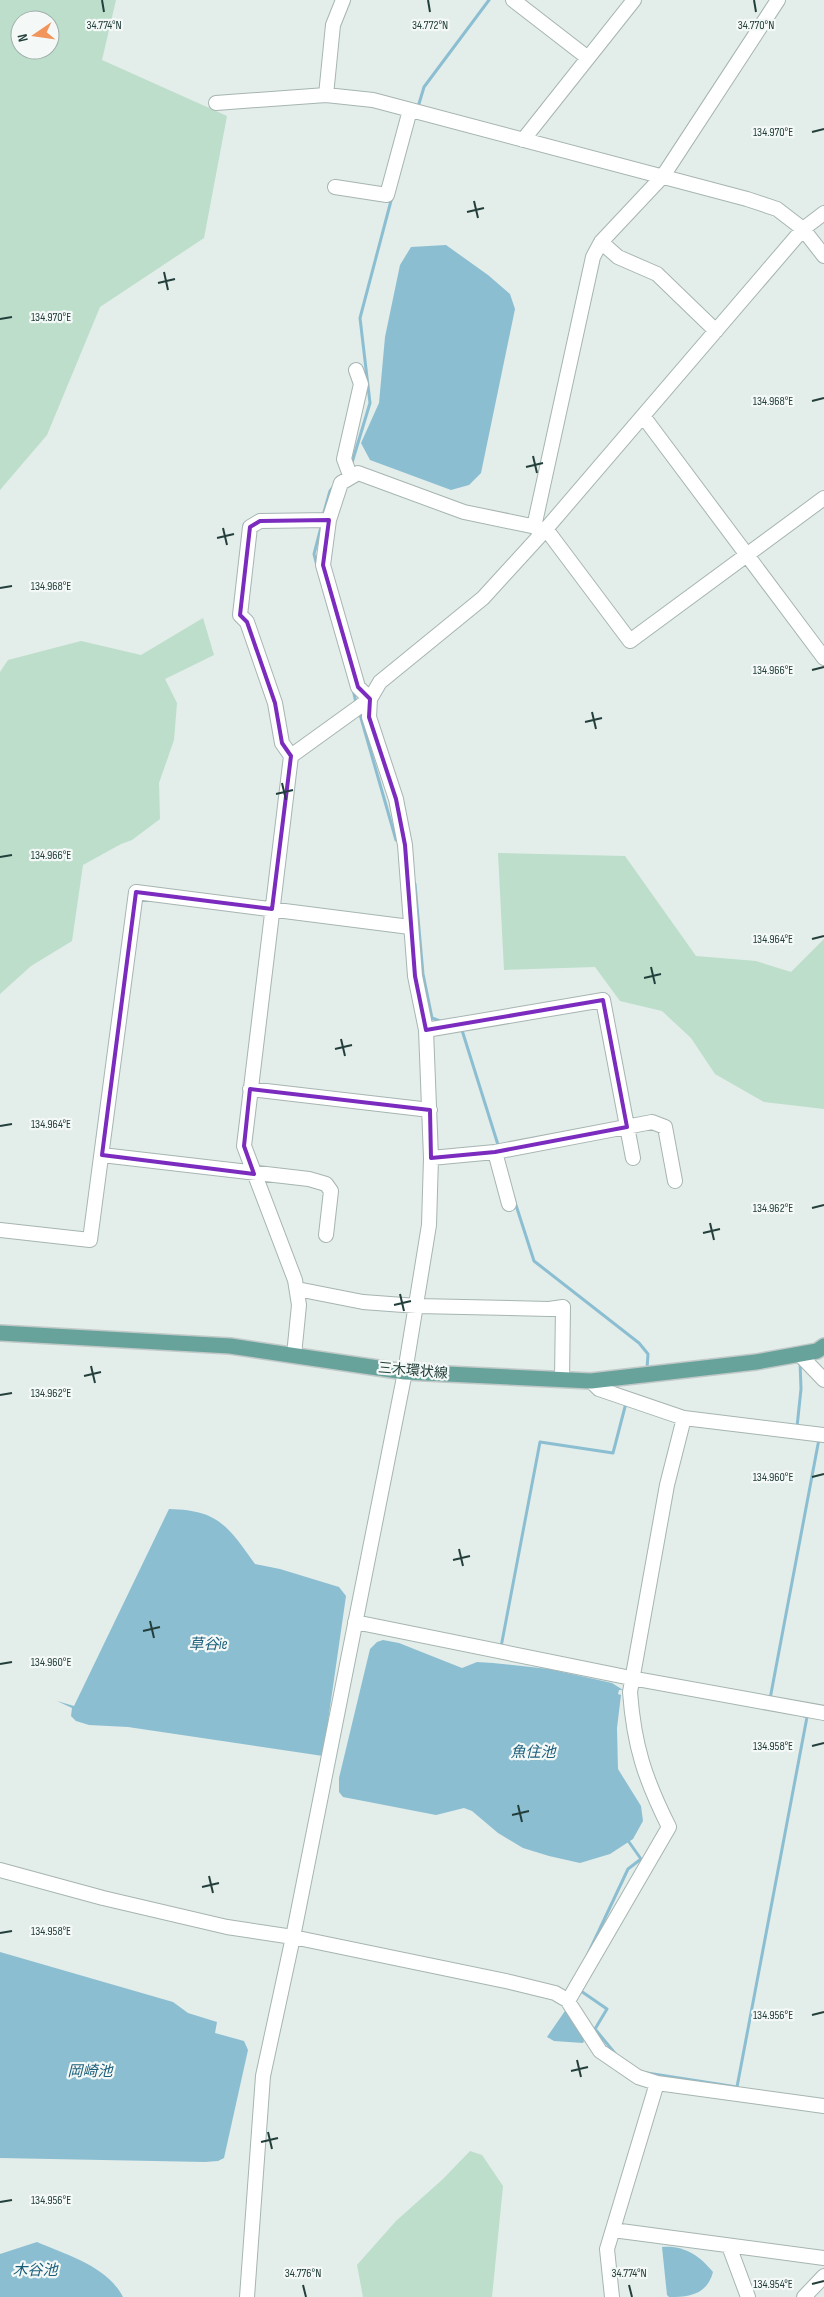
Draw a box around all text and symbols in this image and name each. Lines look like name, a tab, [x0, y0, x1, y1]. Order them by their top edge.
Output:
north arrow	[10, 10, 60, 60]
text: 34.774°N	[86, 18, 122, 33]
text: 34.772°N	[412, 18, 448, 33]
text: 34.770°N	[738, 18, 774, 33]
text: N	[14, 32, 32, 43]
text: 134.970°E	[753, 125, 793, 140]
text: 134.970°E	[31, 310, 71, 325]
text: 134.968°E	[753, 394, 793, 409]
text: 134.968°E	[31, 579, 71, 594]
text: 134.966°E	[753, 663, 793, 678]
text: 134.966°E	[31, 848, 71, 863]
text: 134.964°E	[753, 932, 793, 947]
text: 134.964°E	[31, 1117, 71, 1132]
text: 134.962°E	[753, 1201, 793, 1216]
street label: 三木環状線	[377, 1359, 449, 1382]
text: 134.962°E	[31, 1386, 71, 1401]
text: 134.960°E	[753, 1470, 793, 1485]
water label: 草谷ie	[189, 1635, 227, 1654]
text: 134.960°E	[31, 1655, 71, 1670]
text: 134.958°E	[753, 1739, 793, 1754]
water label: 魚住池	[510, 1743, 557, 1762]
text: 134.958°E	[31, 1924, 71, 1939]
text: 134.956°E	[753, 2008, 793, 2023]
water label: 岡崎池	[67, 2062, 114, 2081]
text: 134.956°E	[31, 2193, 71, 2208]
water label: 木谷池	[12, 2261, 59, 2280]
text: 34.776°N	[285, 2266, 321, 2281]
text: 34.774°N	[611, 2266, 647, 2281]
text: 134.954°E	[753, 2277, 793, 2292]

